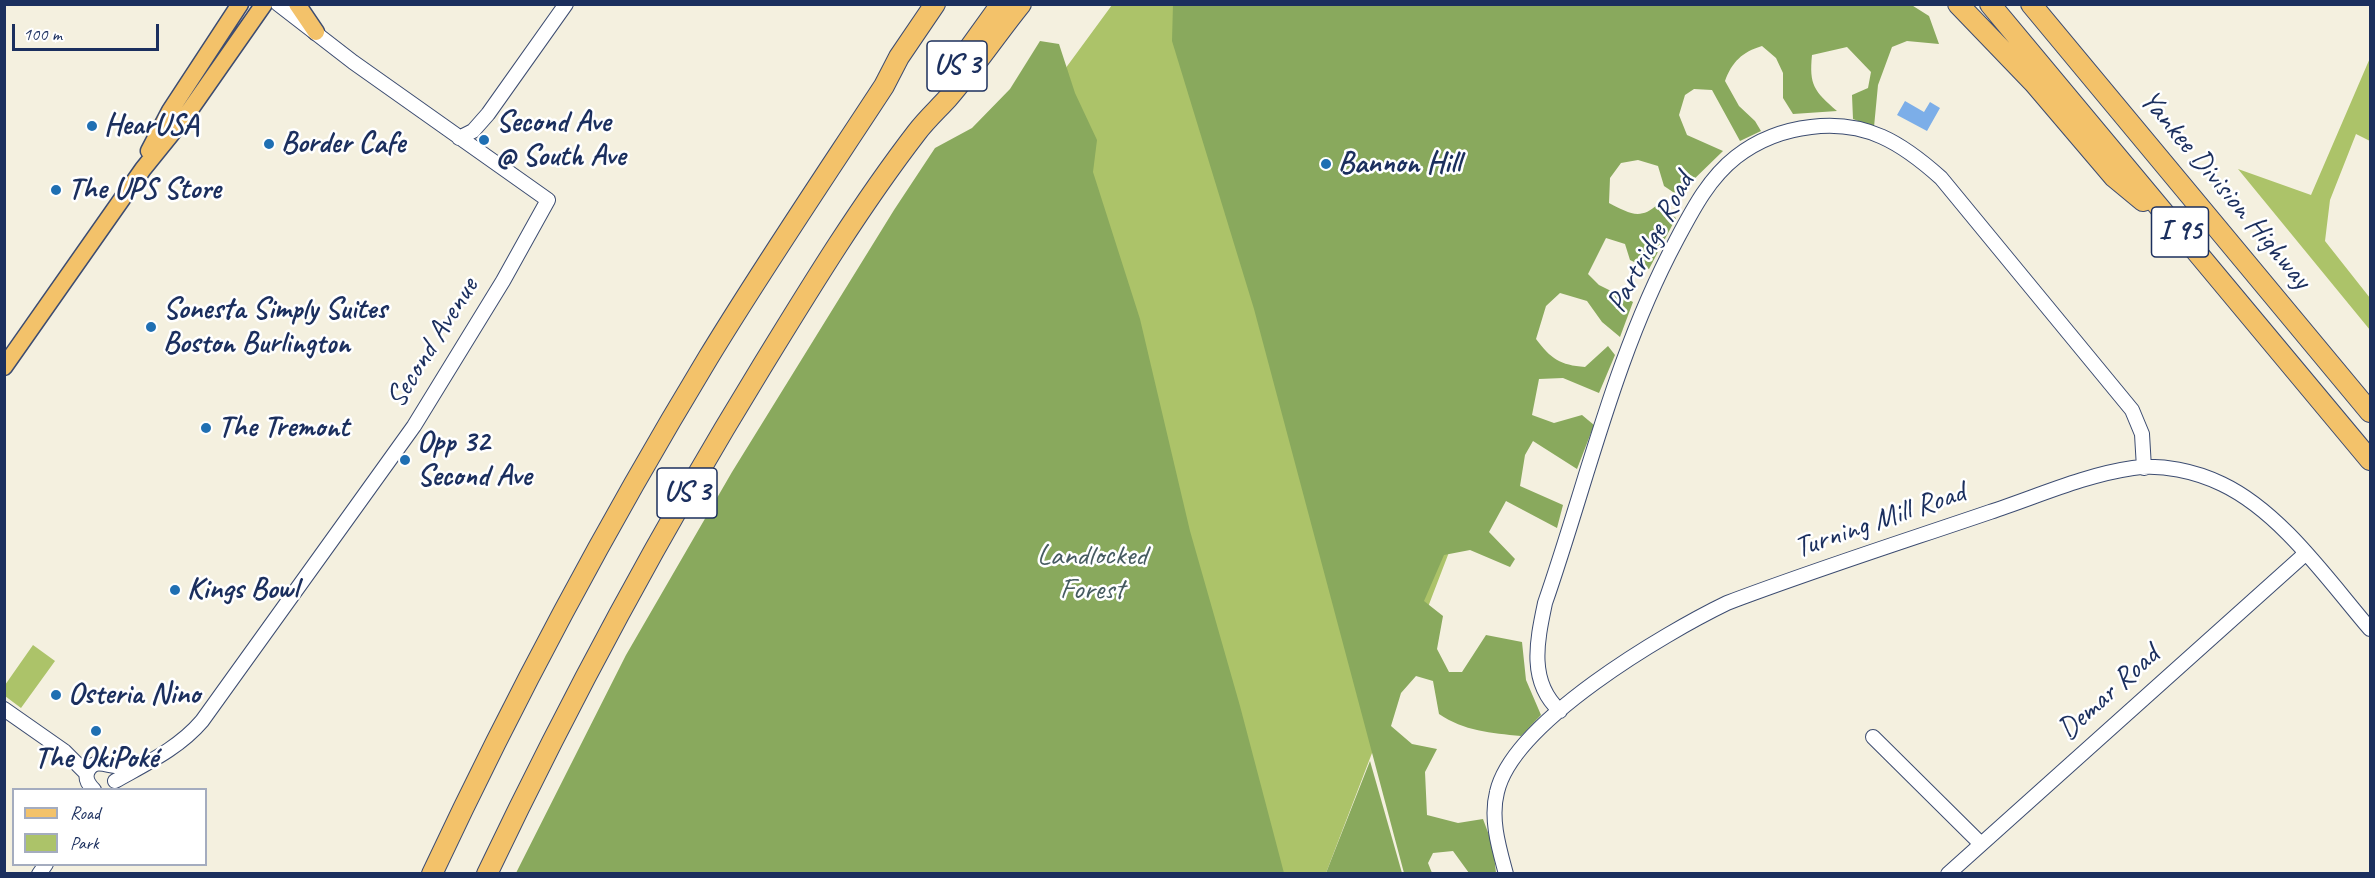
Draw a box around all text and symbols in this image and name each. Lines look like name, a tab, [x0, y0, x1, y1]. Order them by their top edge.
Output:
scale bar	[15, 12, 162, 50]
text: 100 m	[23, 23, 62, 45]
road number: US 3	[927, 41, 987, 91]
street label: Yankee Division Highway	[2131, 83, 2319, 297]
place label: Second Ave @ South Ave	[496, 105, 625, 176]
place label: HearUSA	[104, 108, 198, 144]
marker: HearUSA	[85, 119, 99, 133]
place label: Border Cafe	[281, 126, 405, 162]
marker: Second Ave @ South Ave	[477, 133, 491, 147]
marker: Border Cafe	[262, 137, 276, 151]
place label: Bannon Hill	[1338, 146, 1461, 182]
marker: Bannon Hill	[1319, 157, 1333, 171]
street label: Partridge Road	[1599, 167, 1703, 319]
place label: The UPS Store	[68, 172, 221, 208]
marker: The UPS Store	[49, 183, 63, 197]
road number: I 95	[2152, 207, 2208, 257]
street label: Second Avenue	[379, 271, 487, 415]
place label: Sonesta Simply Suites Boston Burlington	[163, 292, 387, 362]
marker: Sonesta Simply Suites Boston Burlington	[144, 320, 158, 334]
place label: The Tremont	[218, 410, 349, 446]
marker: The Tremont	[199, 421, 213, 435]
place label: Opp 32 Second Ave	[417, 425, 531, 496]
marker: Opp 32 Second Ave	[398, 453, 412, 467]
road number: US 3	[657, 468, 717, 518]
street label: Turning Mill Road	[1790, 475, 1970, 567]
park label: Landlocked Forest	[1037, 538, 1147, 608]
place label: Kings Bowl	[187, 572, 298, 608]
marker: Kings Bowl	[168, 583, 182, 597]
street label: Demar Road	[2051, 638, 2167, 748]
place label: Osteria Nino	[68, 677, 200, 713]
marker: Osteria Nino	[49, 688, 63, 702]
marker: The OkiPoké	[89, 724, 103, 738]
place label: The OkiPoké	[34, 741, 158, 777]
legend	[12, 788, 207, 866]
text: Road	[70, 802, 100, 824]
text: Park	[70, 832, 99, 854]

